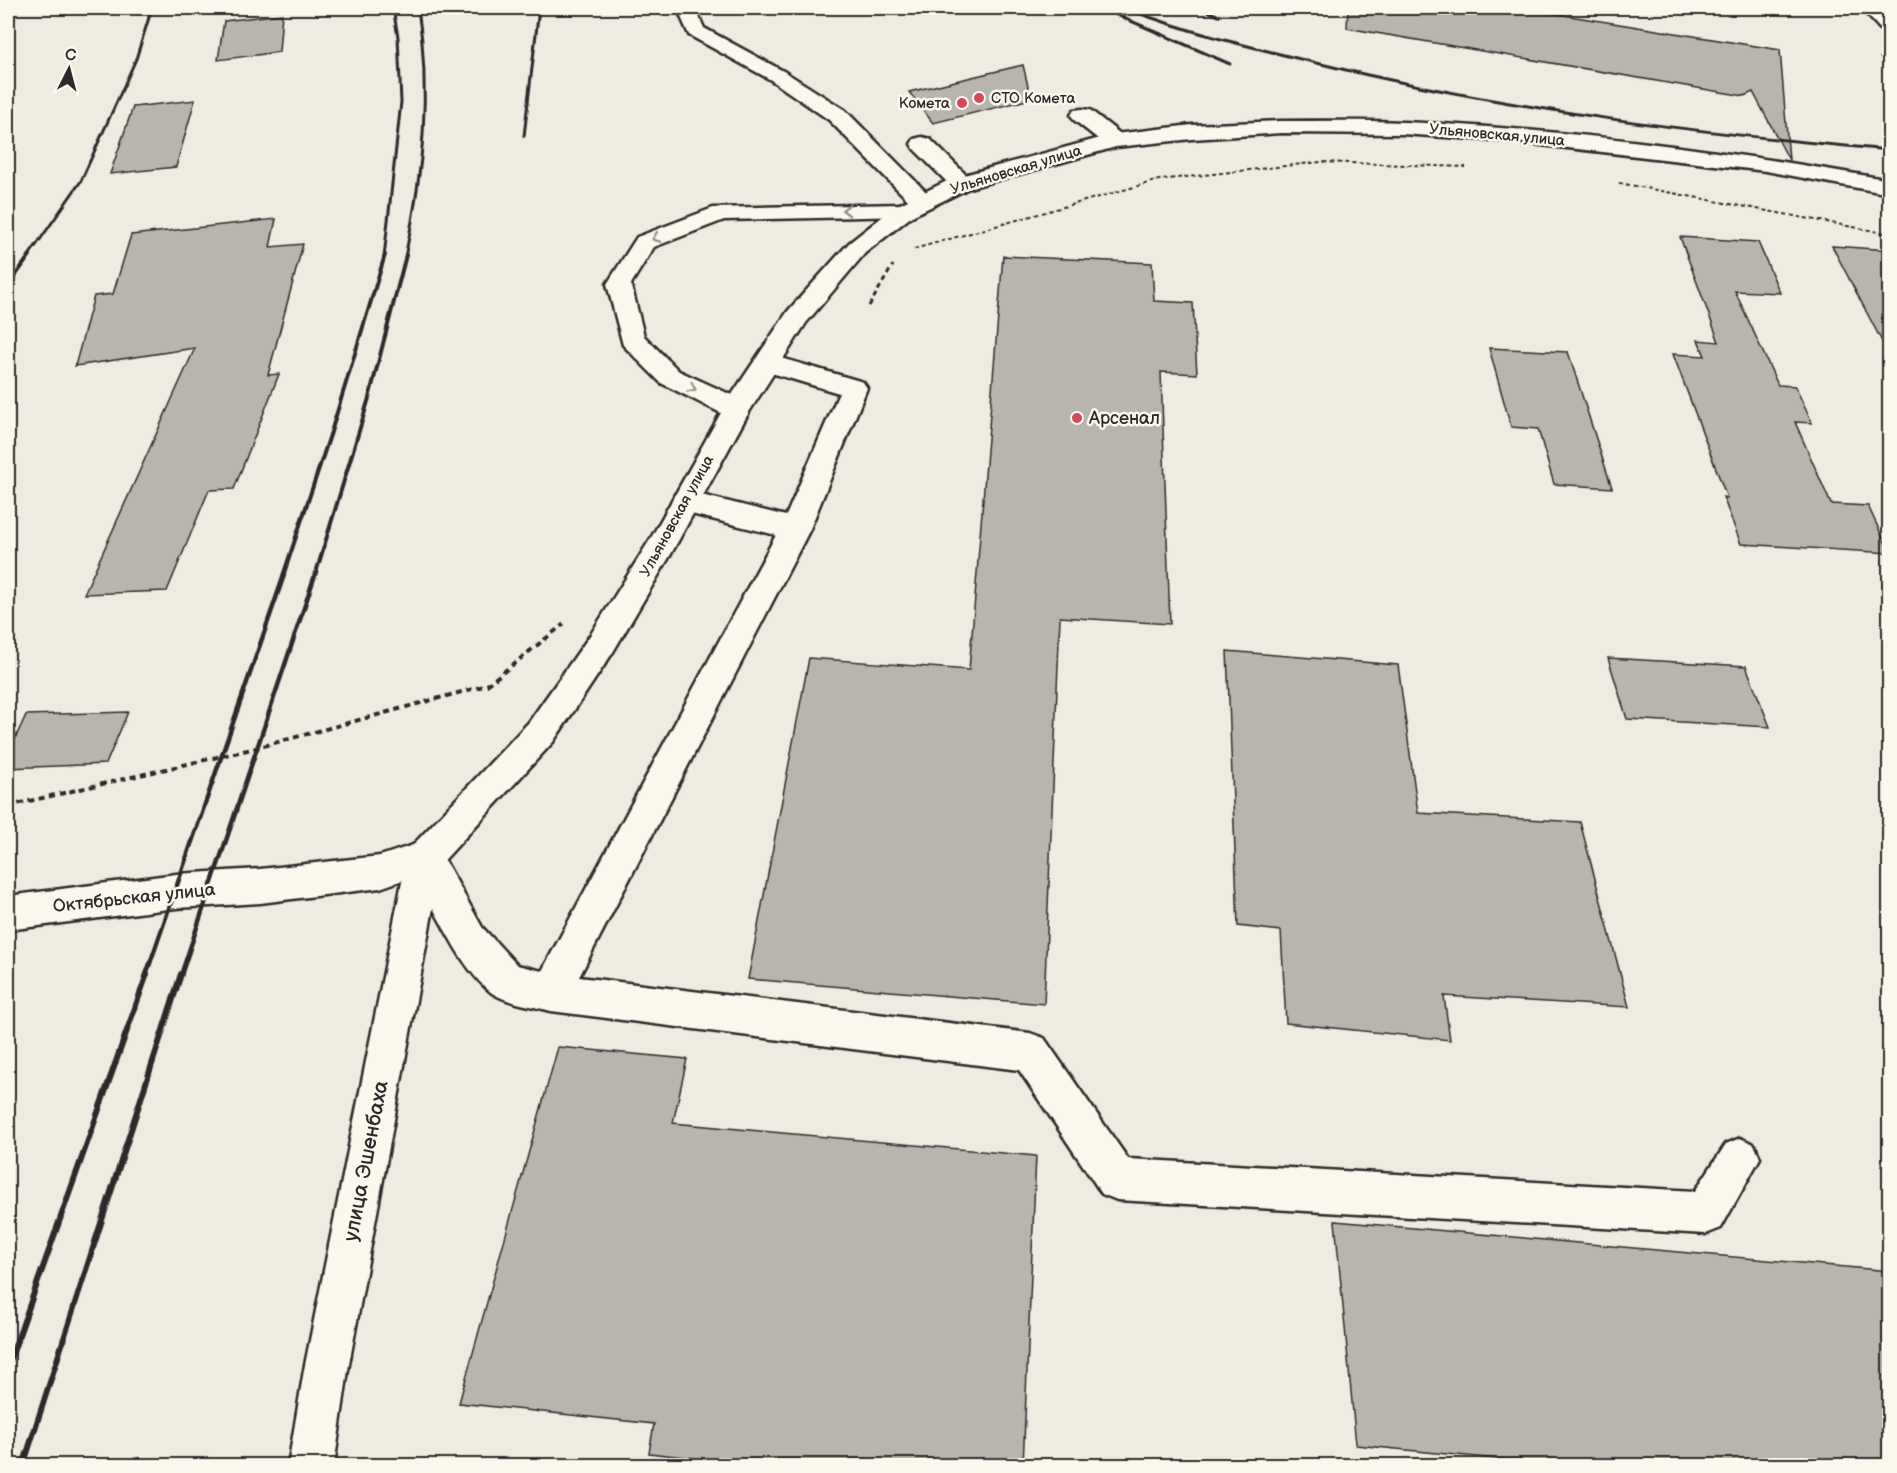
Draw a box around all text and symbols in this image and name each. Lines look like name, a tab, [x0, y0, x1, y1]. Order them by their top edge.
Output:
north arrow	[39, 39, 99, 99]
text: С	[64, 46, 77, 66]
place label: СТО Комета	[991, 89, 1075, 108]
marker: СТО Комета	[972, 91, 986, 105]
place label: Комета	[899, 94, 950, 113]
marker: Комета	[955, 96, 969, 110]
street label: Ульяновская улица	[1428, 120, 1566, 150]
street label: Ульяновская улица	[948, 141, 1084, 199]
one-way arrow	[841, 204, 850, 216]
one-way arrow	[651, 231, 662, 243]
one-way arrow	[686, 380, 697, 392]
place label: Арсенал	[1088, 408, 1160, 429]
marker: Арсенал	[1070, 411, 1084, 425]
street label: Ульяновская улица	[636, 452, 718, 580]
street label: Октябрьская улица	[52, 879, 217, 917]
street label: улица Эшенбаха	[338, 1078, 394, 1244]

